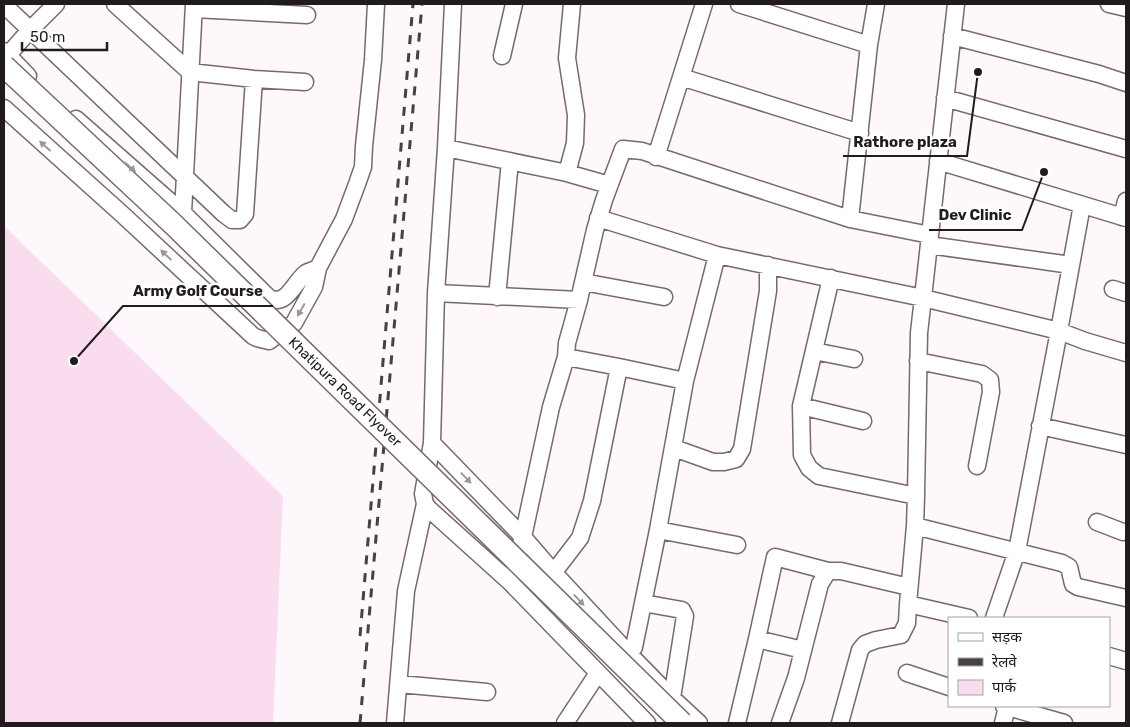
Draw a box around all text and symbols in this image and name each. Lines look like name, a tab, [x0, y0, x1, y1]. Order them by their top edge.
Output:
scale bar	[22, 20, 108, 52]
text: 50 m	[30, 28, 65, 46]
callout: Rathore plaza	[843, 126, 967, 156]
text: Rathore plaza	[853, 133, 957, 151]
one-way arrow	[40, 140, 52, 152]
one-way arrow	[123, 161, 135, 173]
callout: Dev Clinic	[929, 200, 1022, 230]
text: Dev Clinic	[939, 206, 1012, 224]
one-way arrow	[160, 249, 172, 261]
callout: Army Golf Course	[123, 276, 273, 306]
text: Army Golf Course	[133, 282, 263, 300]
one-way arrow	[297, 303, 306, 317]
street label: Khatipura Road Flyover	[285, 334, 406, 451]
one-way arrow	[459, 472, 471, 484]
one-way arrow	[573, 594, 585, 606]
legend	[948, 617, 1110, 707]
text: सड़क	[992, 628, 1022, 646]
text: रेलवे	[991, 653, 1017, 671]
text: पार्क	[992, 678, 1016, 696]

